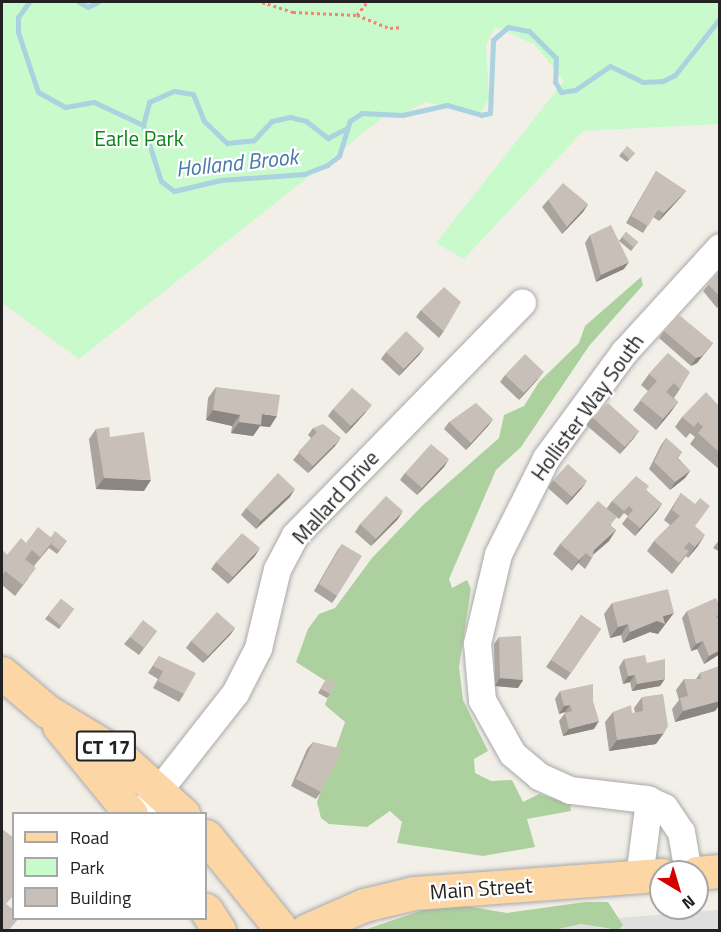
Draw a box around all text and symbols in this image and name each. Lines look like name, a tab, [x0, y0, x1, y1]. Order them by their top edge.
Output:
park label: Earle Park	[94, 125, 184, 151]
water label: Holland Brook	[175, 143, 299, 183]
street label: Hollister Way South	[525, 329, 649, 485]
street label: Mallard Drive	[286, 445, 384, 549]
road number: CT 17	[74, 729, 138, 763]
legend	[12, 812, 207, 920]
text: Road	[70, 824, 109, 851]
text: Park	[70, 854, 104, 881]
north arrow	[649, 860, 709, 920]
street label: Main Street	[429, 872, 533, 904]
text: Building	[70, 884, 131, 911]
text: N	[677, 890, 701, 915]

